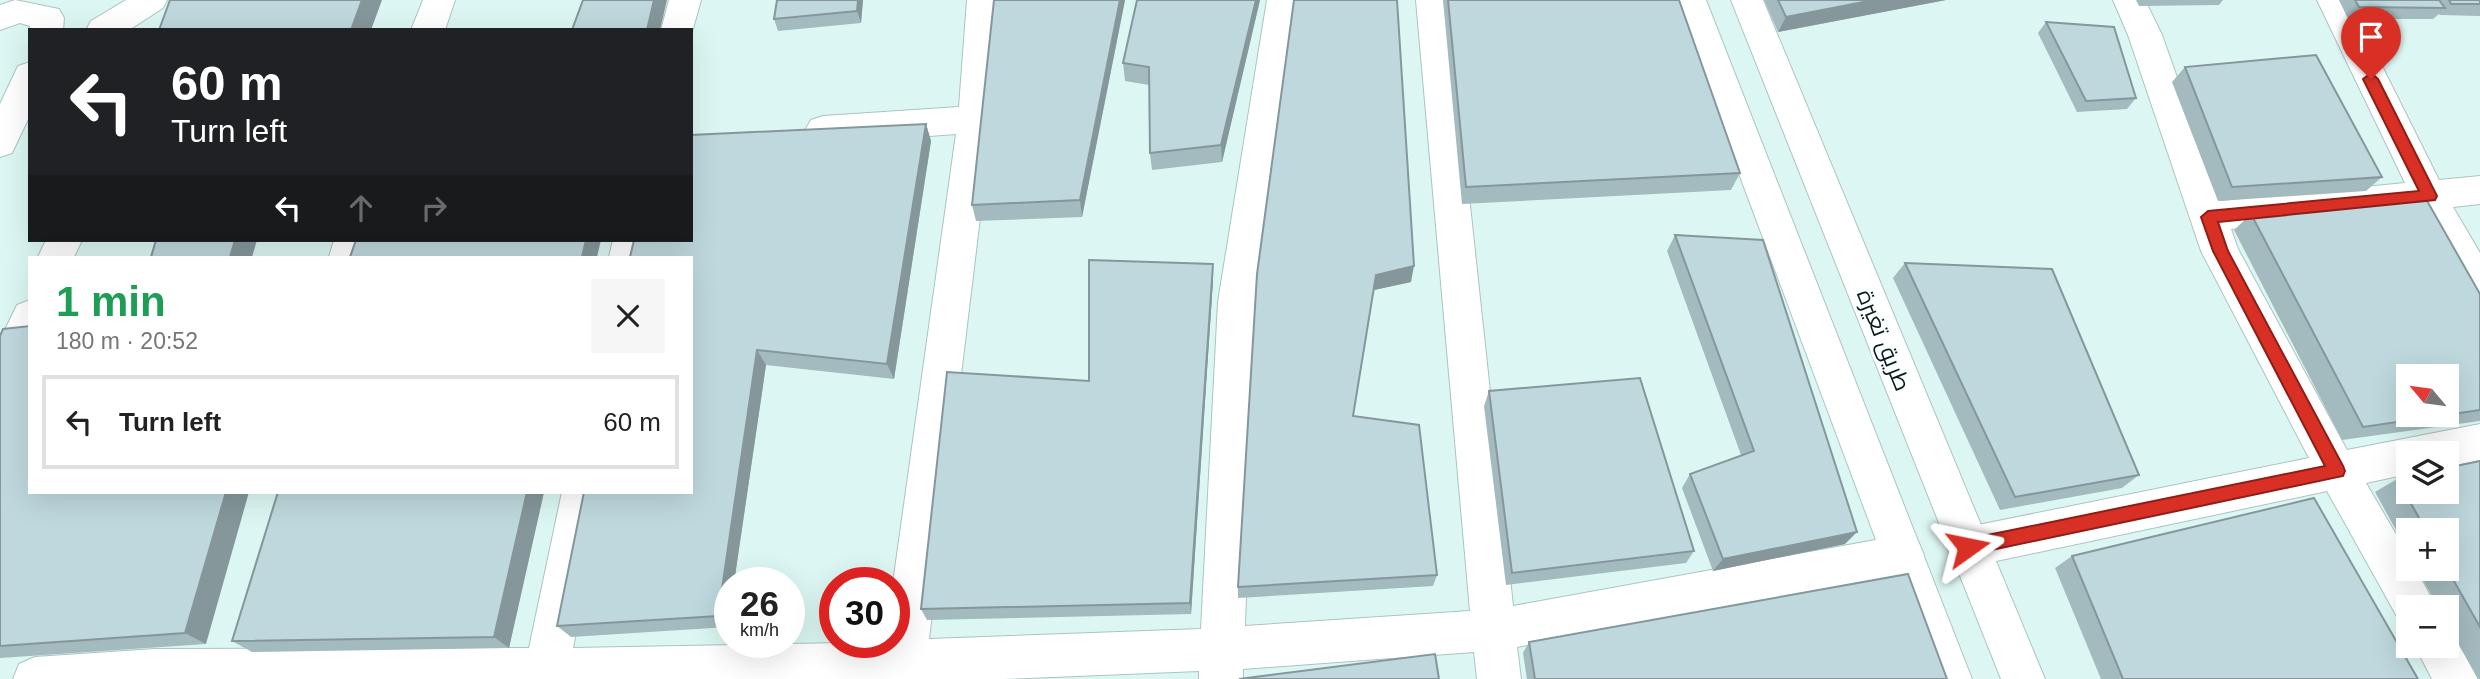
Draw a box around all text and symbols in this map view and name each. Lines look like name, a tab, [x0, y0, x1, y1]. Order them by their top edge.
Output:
pin	[2341, 7, 2401, 79]
icon: arrive	[2352, 18, 2390, 56]
icon: left	[56, 56, 147, 147]
text: 60 m	[171, 56, 283, 110]
text: Turn left	[171, 113, 287, 149]
icon: left	[269, 189, 307, 227]
icon: ahead	[342, 189, 380, 227]
icon: right	[415, 189, 453, 227]
text: 1 min	[56, 278, 166, 325]
button: close	[591, 279, 665, 353]
street label: طريق تغيرة	[1851, 286, 1916, 395]
text: 180 m · 20:52	[56, 328, 198, 354]
north arrow	[2396, 364, 2459, 427]
map controls	[2396, 364, 2459, 658]
icon: left	[60, 403, 98, 441]
text: Turn left	[119, 407, 221, 437]
text: 60 m	[603, 407, 661, 437]
button: layers	[2396, 441, 2459, 504]
position arrow	[1931, 510, 2005, 584]
button: +	[2396, 518, 2459, 581]
speed limit sign: 30	[819, 567, 910, 658]
text: 26	[740, 584, 779, 623]
button: −	[2396, 595, 2459, 658]
text: km/h	[740, 620, 779, 640]

